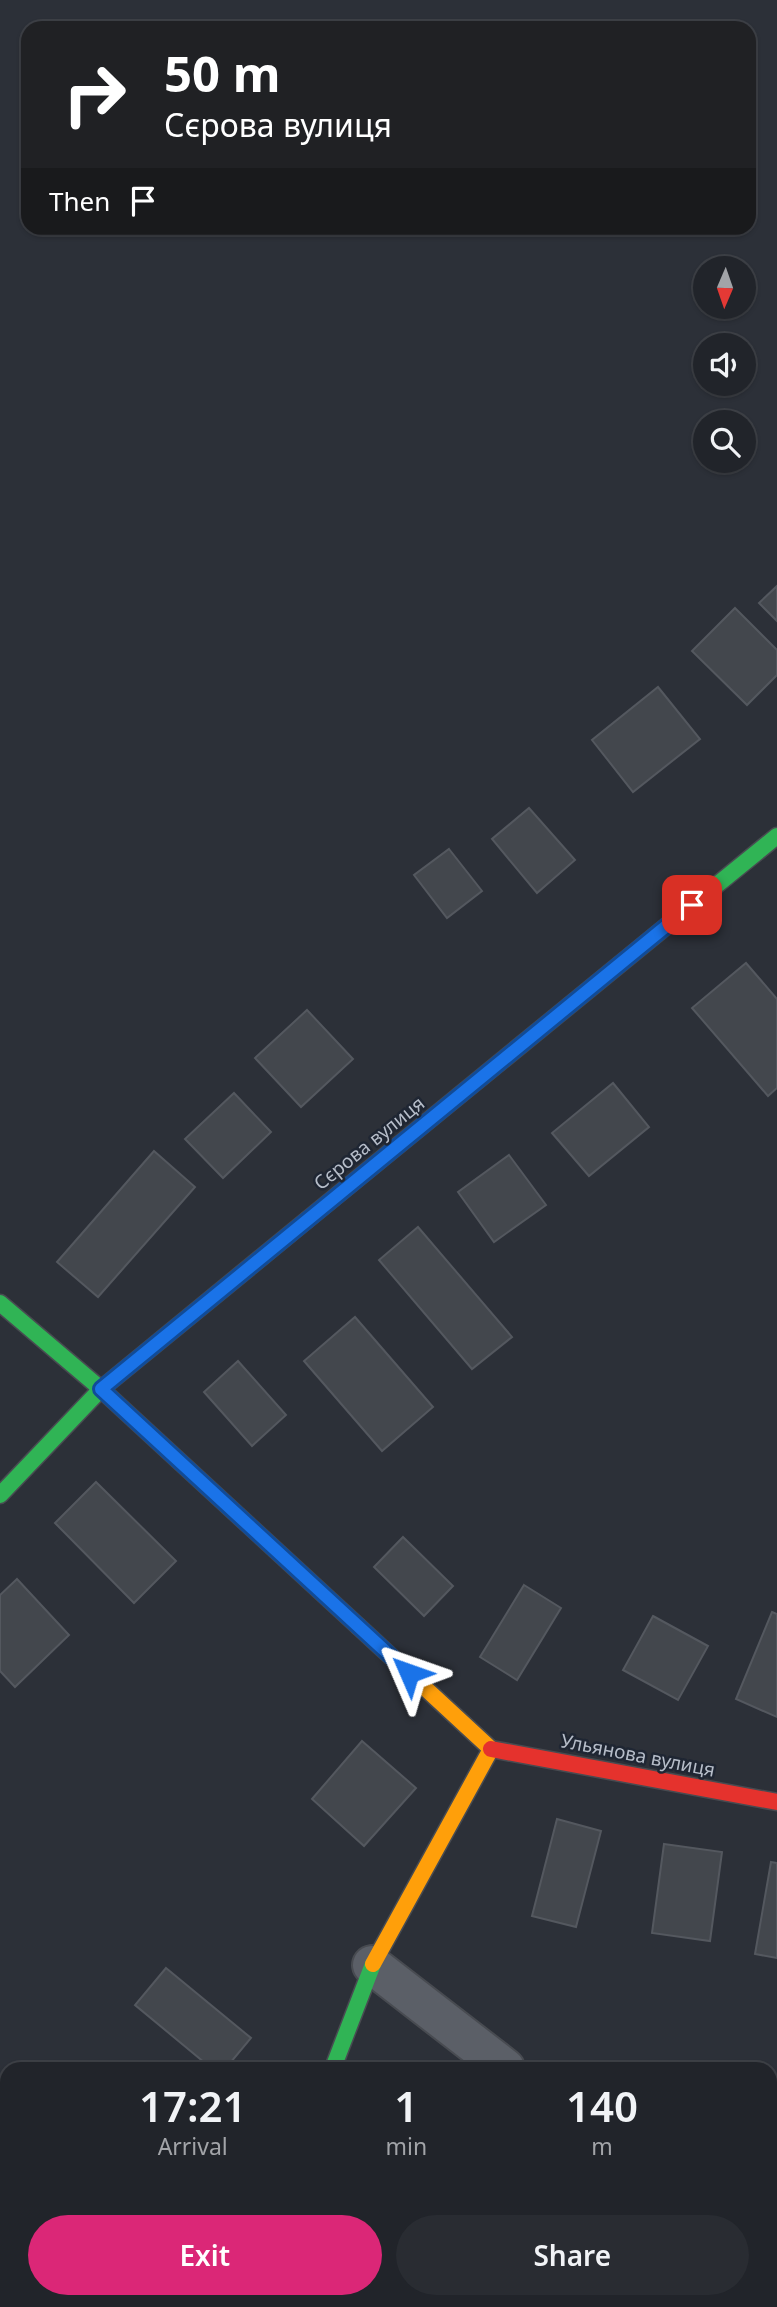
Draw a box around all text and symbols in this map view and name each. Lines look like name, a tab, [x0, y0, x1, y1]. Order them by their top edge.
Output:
text: 50 m	[164, 40, 281, 106]
icon: right	[49, 49, 140, 140]
text: Сєрова вулиця	[164, 103, 392, 146]
icon: arrive	[124, 182, 162, 220]
text: Then	[49, 183, 110, 219]
north arrow	[693, 256, 756, 318]
map controls	[693, 256, 756, 473]
button: sound	[693, 333, 756, 396]
button: search	[693, 410, 756, 473]
pin	[662, 875, 722, 935]
icon: arrive	[673, 886, 711, 924]
street label: Сєрова вулиця	[308, 1090, 430, 1196]
position arrow	[372, 1636, 446, 1710]
street label: Ульянова вулиця	[559, 1727, 717, 1783]
text: 17:21	[139, 2077, 247, 2134]
text: 1	[394, 2077, 418, 2134]
text: 140	[566, 2077, 638, 2134]
text: Arrival	[158, 2130, 228, 2162]
text: min	[385, 2130, 427, 2162]
text: m	[591, 2130, 613, 2162]
button: Exit	[28, 2215, 382, 2295]
button: Share	[396, 2215, 749, 2295]

